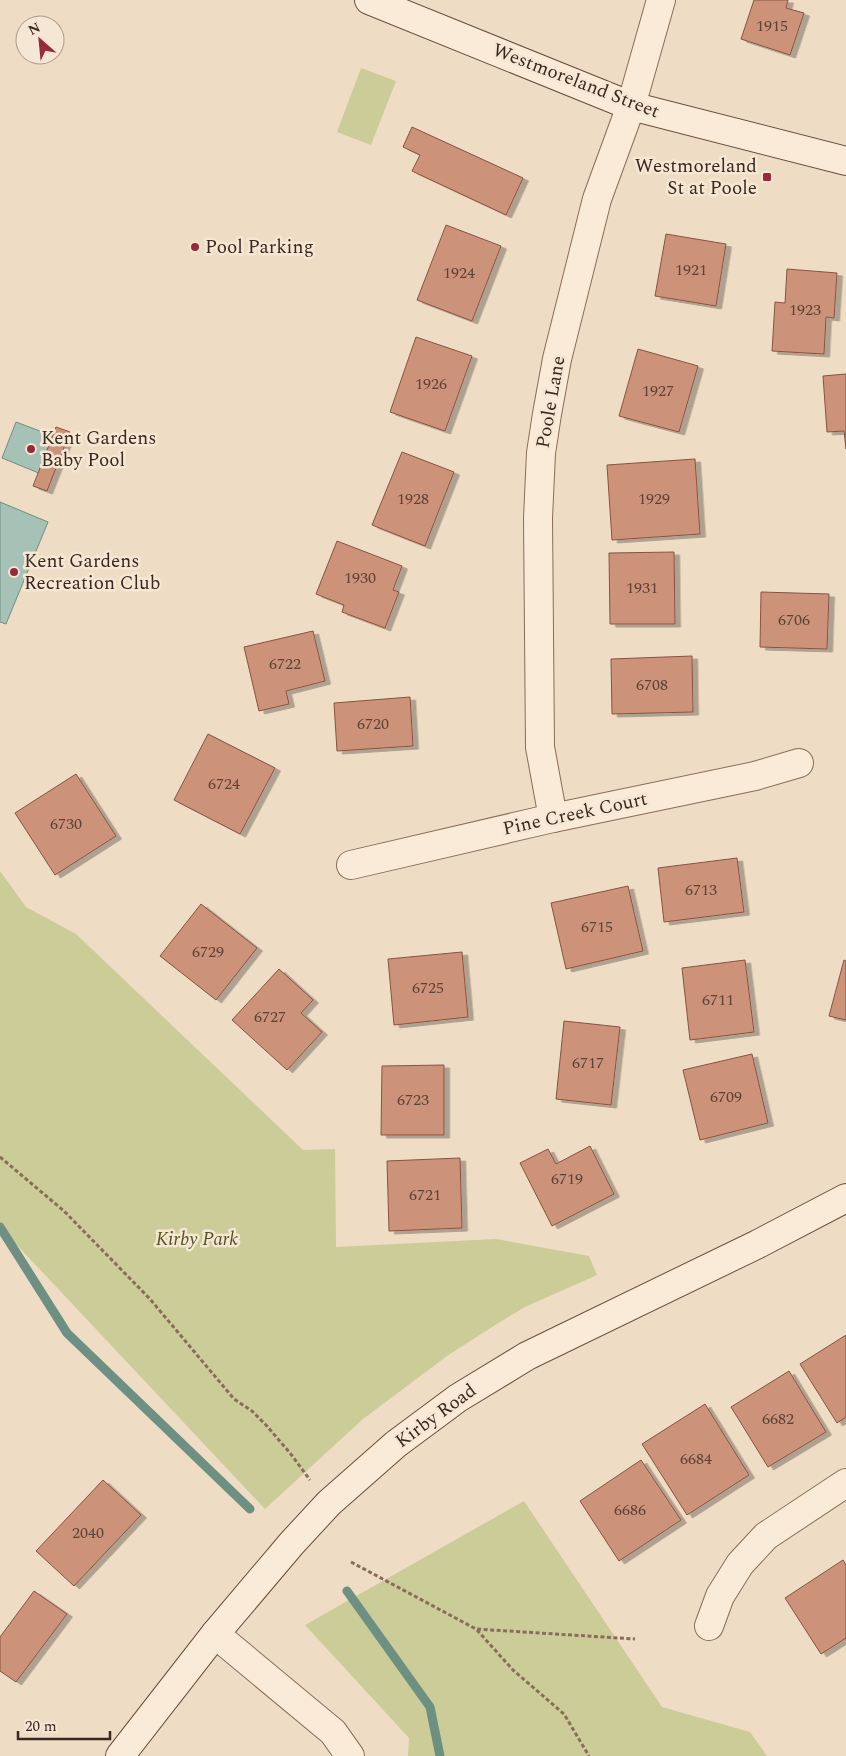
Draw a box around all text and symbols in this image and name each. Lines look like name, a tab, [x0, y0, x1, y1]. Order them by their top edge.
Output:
house number: 1915	[756, 14, 788, 38]
north arrow	[15, 15, 65, 65]
text: N	[24, 17, 44, 41]
street label: Westmoreland Street	[488, 36, 664, 126]
place label: Westmoreland St at Poole	[635, 152, 757, 203]
marker: Westmoreland St at Poole	[761, 171, 773, 183]
place label: Pool Parking	[205, 233, 314, 262]
marker: Pool Parking	[189, 241, 201, 253]
house number: 1921	[675, 258, 707, 282]
house number: 1924	[443, 261, 475, 285]
house number: 1923	[789, 298, 821, 322]
street label: Poole Lane	[529, 353, 573, 451]
house number: 1926	[415, 372, 447, 396]
house number: 1927	[642, 379, 674, 403]
place label: Kent Gardens Baby Pool	[41, 424, 157, 475]
marker: Kent Gardens Baby Pool	[25, 443, 37, 455]
house number: 1928	[397, 487, 429, 511]
house number: 1929	[638, 487, 670, 511]
place label: Kent Gardens Recreation Club	[24, 547, 160, 598]
marker: Kent Gardens Recreation Club	[8, 566, 20, 578]
house number: 1930	[344, 566, 376, 590]
house number: 1931	[626, 576, 658, 600]
house number: 6706	[778, 608, 810, 632]
house number: 6722	[269, 652, 301, 676]
house number: 6708	[636, 673, 668, 697]
house number: 6720	[357, 712, 389, 736]
house number: 6724	[208, 772, 240, 796]
street label: Pine Creek Court	[500, 784, 650, 843]
house number: 6730	[50, 812, 82, 836]
house number: 6713	[685, 878, 717, 902]
house number: 6715	[581, 915, 613, 939]
house number: 6729	[192, 940, 224, 964]
house number: 6725	[412, 976, 444, 1000]
house number: 6711	[702, 988, 734, 1012]
house number: 6727	[254, 1005, 286, 1029]
house number: 6717	[572, 1051, 604, 1075]
house number: 6709	[710, 1085, 742, 1109]
house number: 6723	[397, 1088, 429, 1112]
house number: 6719	[551, 1167, 583, 1191]
house number: 6721	[409, 1183, 441, 1207]
park label: Kirby Park	[156, 1225, 238, 1254]
street label: Kirby Road	[389, 1377, 483, 1455]
house number: 6682	[762, 1407, 794, 1431]
house number: 6684	[680, 1447, 712, 1471]
house number: 6686	[614, 1498, 646, 1522]
house number: 2040	[72, 1521, 104, 1545]
scale bar	[18, 1708, 110, 1740]
text: 20 m	[25, 1715, 57, 1738]

